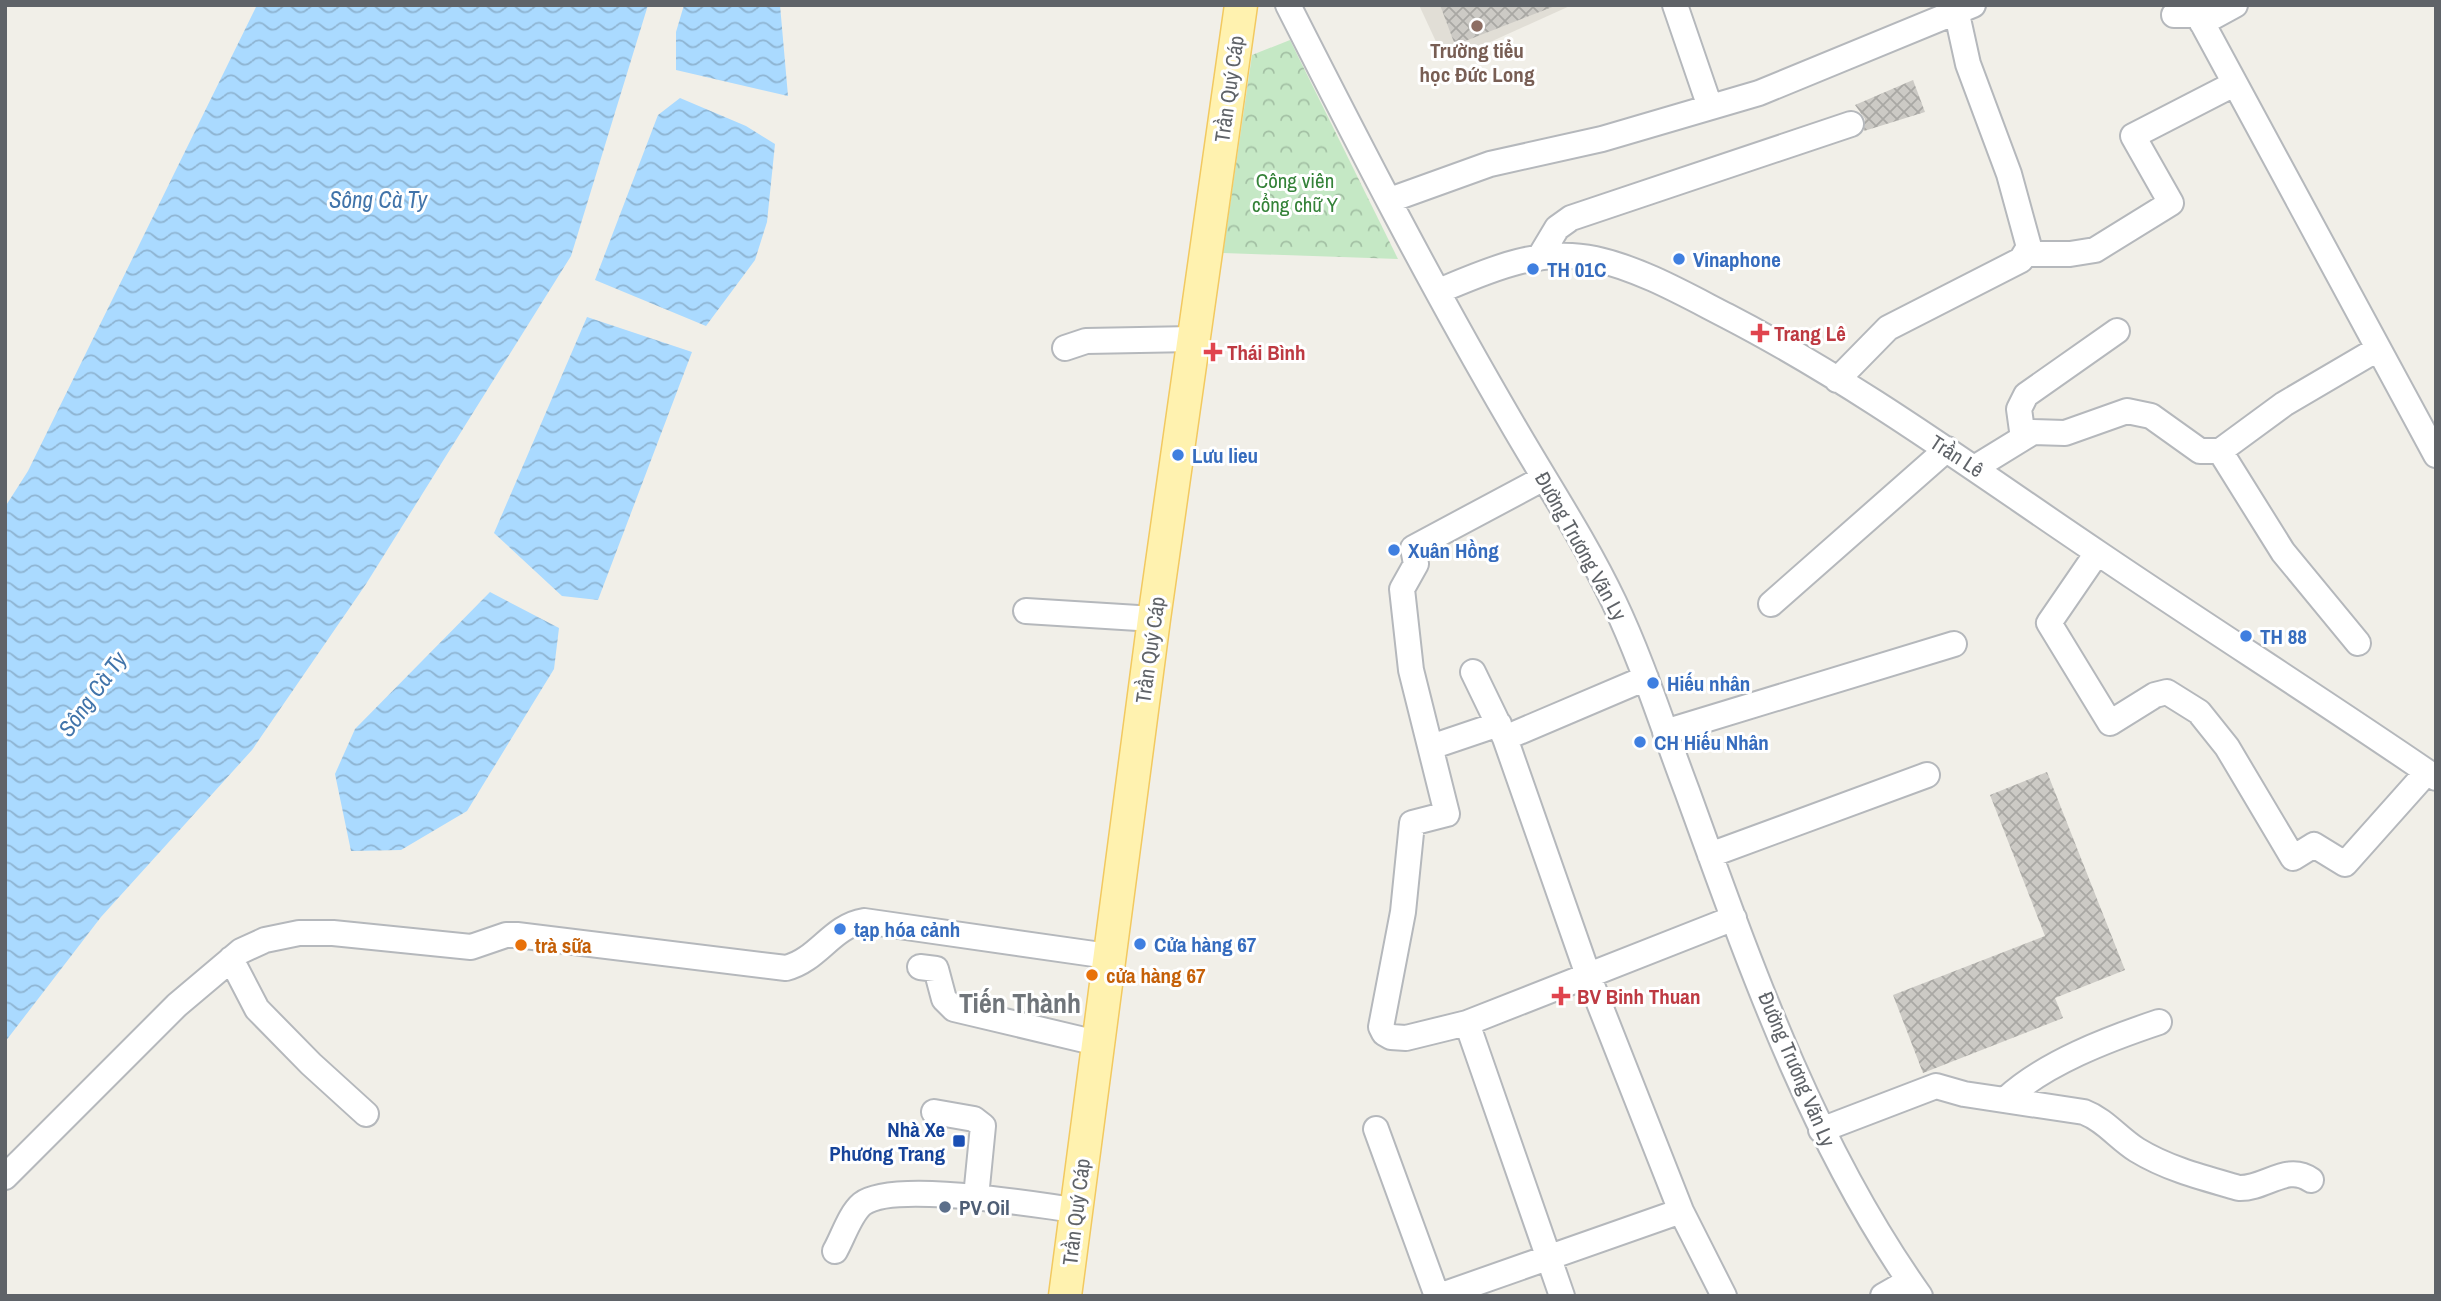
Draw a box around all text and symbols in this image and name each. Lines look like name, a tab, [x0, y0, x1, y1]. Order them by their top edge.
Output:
marker: Trường tiểu học Đức Long	[1469, 18, 1485, 34]
street label: Trần Quý Cáp	[1207, 34, 1251, 144]
place label: Trường tiểu học Đức Long	[1420, 36, 1535, 89]
park label: Công viên cổng chữ Y	[1252, 166, 1338, 219]
water label: Sông Cà Ty	[329, 184, 429, 215]
place label: Vinaphone	[1693, 245, 1781, 274]
marker: Vinaphone	[1671, 251, 1687, 267]
place label: TH 01C	[1547, 255, 1606, 284]
marker: TH 01C	[1525, 261, 1541, 277]
place label: Trang Lê	[1774, 319, 1846, 348]
marker: Trang Lê	[1752, 325, 1768, 341]
place label: Thái Bình	[1227, 338, 1305, 367]
marker: Thái Bình	[1205, 344, 1221, 360]
street label: Trần Lê	[1924, 428, 1990, 484]
place label: Lưu lieu	[1192, 441, 1258, 470]
marker: Lưu lieu	[1170, 447, 1186, 463]
street label: Đường Trương Văn Ly	[1528, 467, 1634, 626]
place label: Xuân Hồng	[1408, 536, 1499, 565]
marker: Xuân Hồng	[1386, 542, 1402, 558]
street label: Trần Quý Cáp	[1128, 595, 1172, 705]
place label: TH 88	[2260, 622, 2307, 651]
marker: TH 88	[2238, 628, 2254, 644]
water label: Sông Cà Ty	[51, 644, 134, 743]
place label: Hiếu nhân	[1667, 669, 1750, 698]
marker: Hiếu nhân	[1645, 675, 1661, 691]
place label: CH Hiếu Nhân	[1654, 728, 1769, 757]
marker: CH Hiếu Nhân	[1632, 734, 1648, 750]
place label: tạp hóa cảnh	[854, 915, 960, 944]
marker: tạp hóa cảnh	[832, 921, 848, 937]
place label: Cửa hàng 67	[1154, 930, 1257, 959]
place label: trà sữa	[535, 931, 592, 960]
marker: Cửa hàng 67	[1132, 936, 1148, 952]
marker: trà sữa	[513, 937, 529, 953]
place label: cửa hàng 67	[1106, 961, 1206, 990]
marker: cửa hàng 67	[1084, 967, 1100, 983]
place label: BV Binh Thuan	[1577, 982, 1700, 1011]
district label: Tiến Thành	[959, 984, 1081, 1022]
marker: BV Binh Thuan	[1551, 986, 1571, 1006]
street label: Đường Trương Văn Ly	[1751, 987, 1843, 1151]
place label: Nhà Xe Phương Trang	[829, 1115, 945, 1168]
marker: Nhà Xe Phương Trang	[951, 1133, 967, 1149]
street label: Trần Quý Cáp	[1055, 1157, 1097, 1267]
place label: PV Oil	[959, 1193, 1010, 1222]
marker: PV Oil	[937, 1199, 953, 1215]

